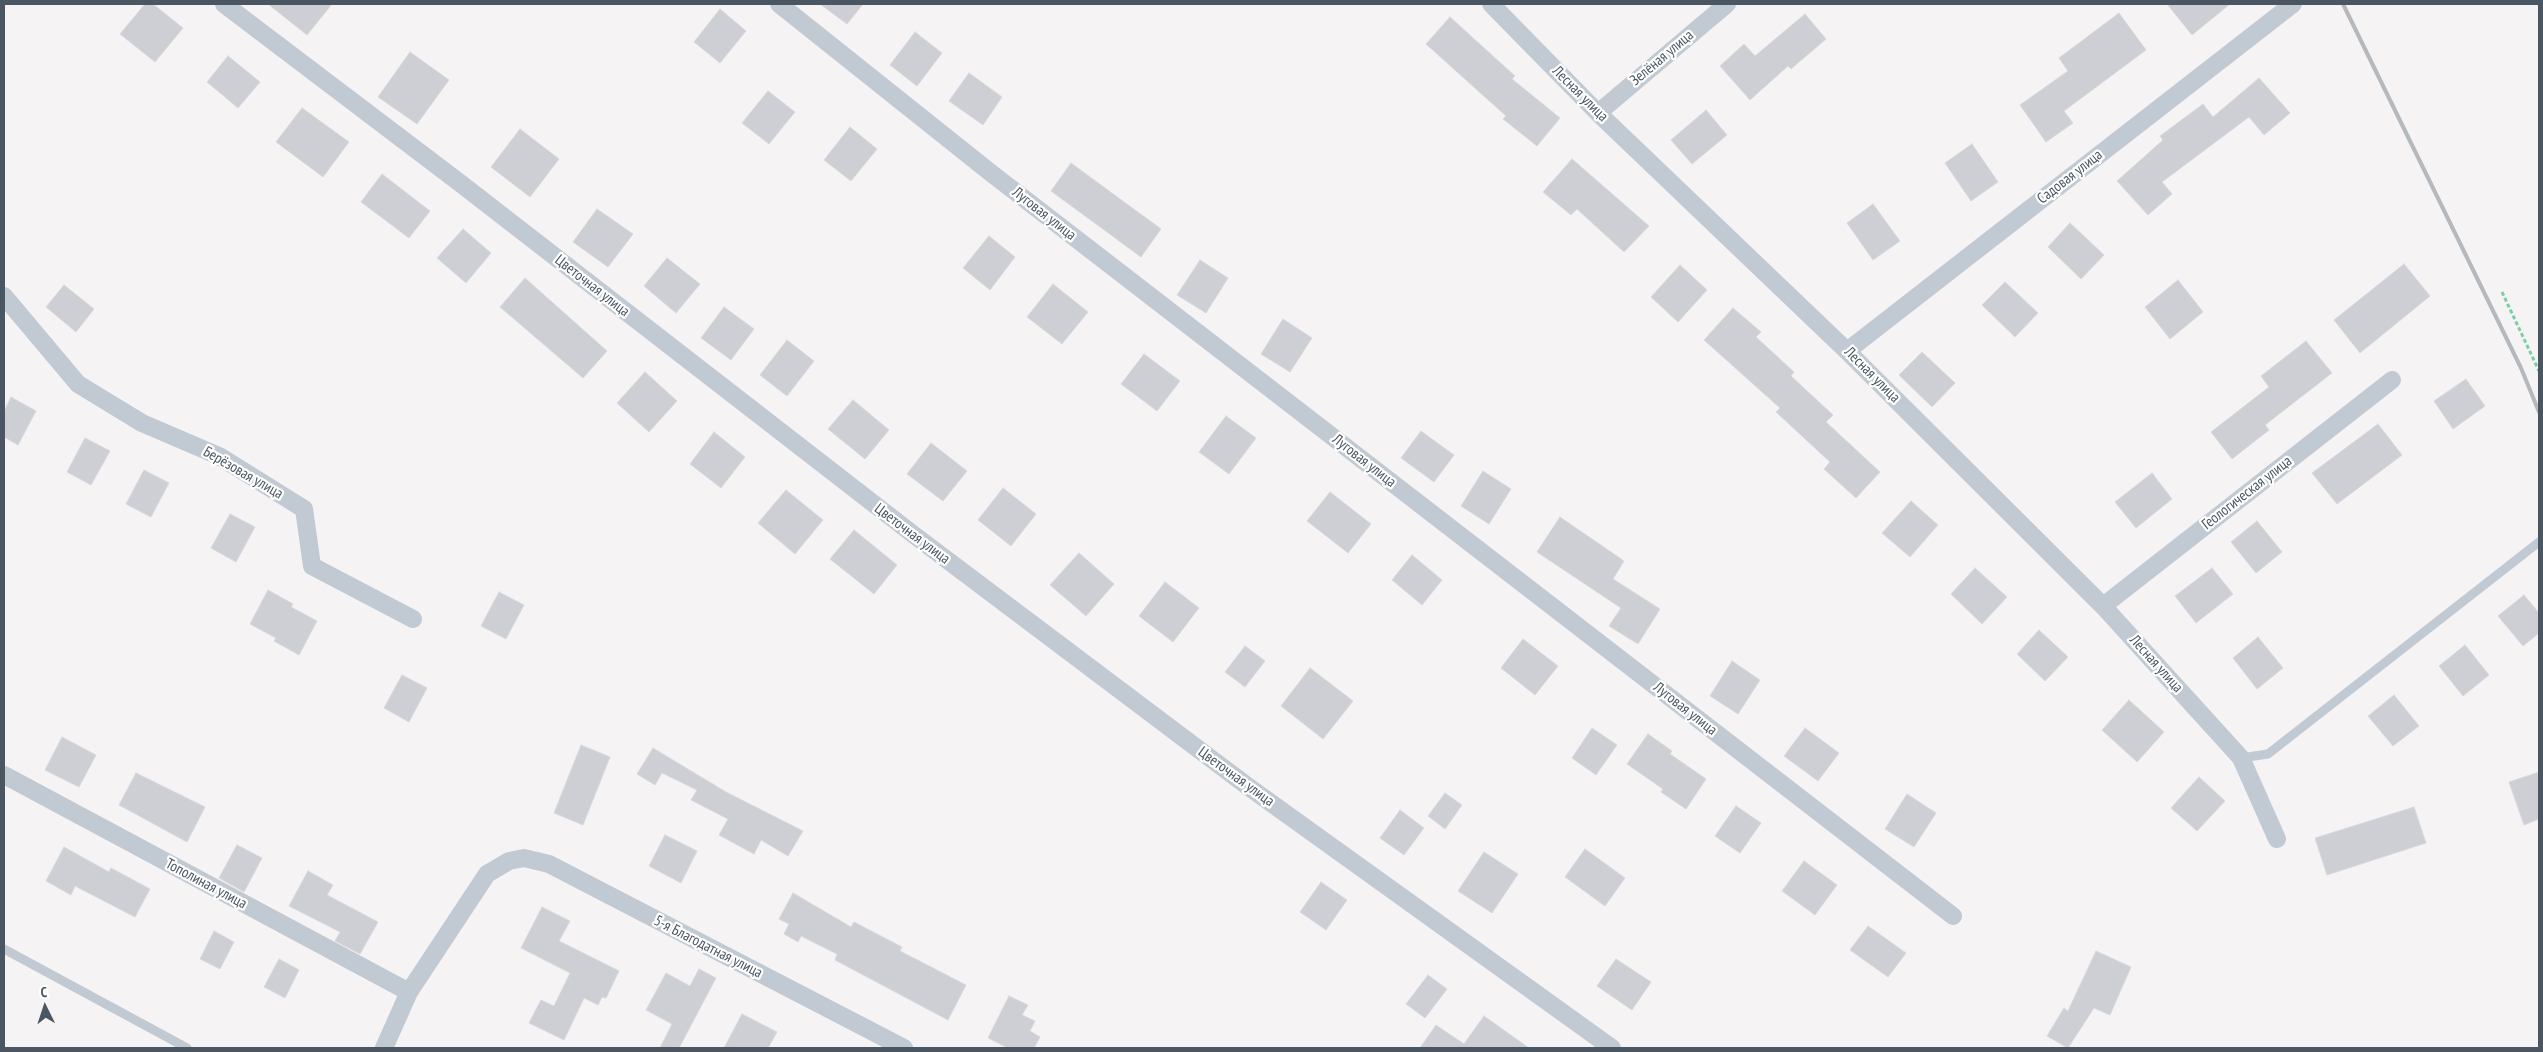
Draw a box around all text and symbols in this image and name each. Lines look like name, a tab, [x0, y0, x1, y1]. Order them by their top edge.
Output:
street label: Зелёная улица	[1627, 26, 1697, 90]
street label: Лесная улица	[1548, 62, 1612, 126]
street label: Садовая улица	[2034, 146, 2106, 208]
street label: Луговая улица	[1009, 184, 1079, 244]
street label: Цветочная улица	[551, 251, 633, 321]
street label: Лесная улица	[1840, 343, 1904, 407]
street label: Луговая улица	[1329, 431, 1399, 491]
street label: Берёзовая улица	[200, 443, 286, 503]
street label: Геологическая улица	[2198, 452, 2296, 534]
street label: Цветочная улица	[871, 500, 953, 568]
street label: Лесная улица	[2125, 632, 2187, 696]
street label: Луговая улица	[1650, 679, 1720, 739]
street label: Цветочная улица	[1194, 743, 1278, 811]
street label: Тополиная улица	[162, 855, 250, 913]
street label: 5-я Благодатная улица	[651, 912, 765, 982]
north arrow	[20, 982, 70, 1032]
text: С	[40, 983, 48, 1001]

